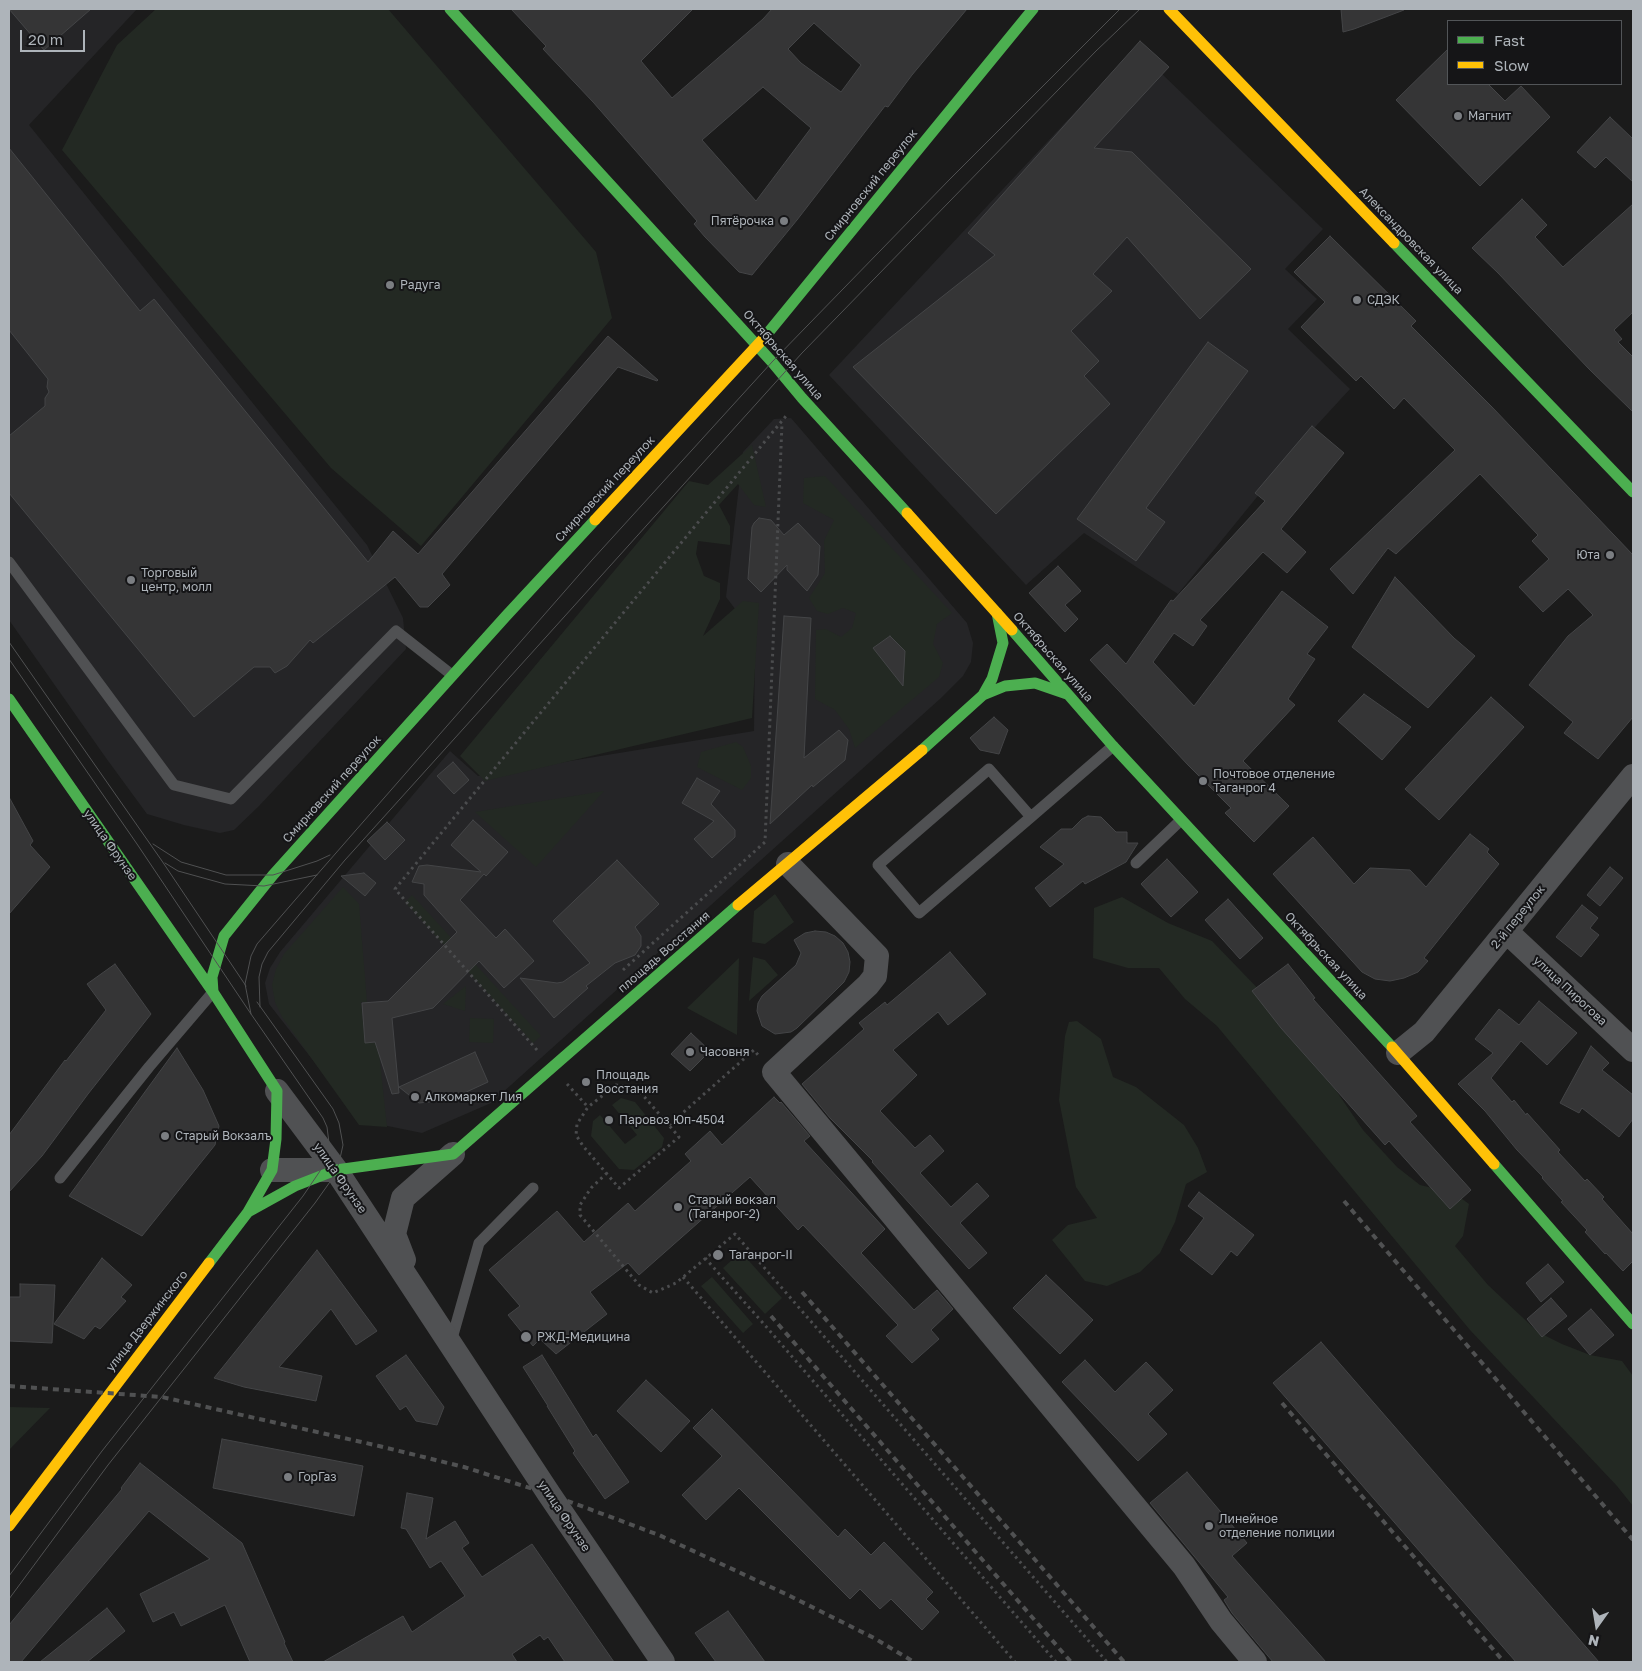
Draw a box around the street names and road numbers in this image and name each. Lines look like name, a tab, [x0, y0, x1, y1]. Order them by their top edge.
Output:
street label: Смирновский переулок	[821, 126, 921, 244]
street label: Александровская улица	[1356, 184, 1466, 298]
street label: Октябрьская улица	[740, 307, 826, 403]
street label: Смирновский переулок	[552, 433, 658, 545]
street label: Октябрьская улица	[1010, 609, 1096, 705]
street label: Смирновский переулок	[280, 732, 384, 846]
street label: улица Фрунзе	[80, 807, 140, 883]
street label: 2-й переулок	[1488, 882, 1548, 952]
street label: площадь Восстания	[615, 908, 713, 996]
street label: Октябрьская улица	[1282, 909, 1370, 1003]
street label: улица Пирогова	[1530, 953, 1610, 1029]
street label: улица Фрунзе	[310, 1140, 370, 1216]
street label: улица Дзержинского	[103, 1268, 191, 1374]
street label: улица Фрунзе	[535, 1478, 593, 1554]

